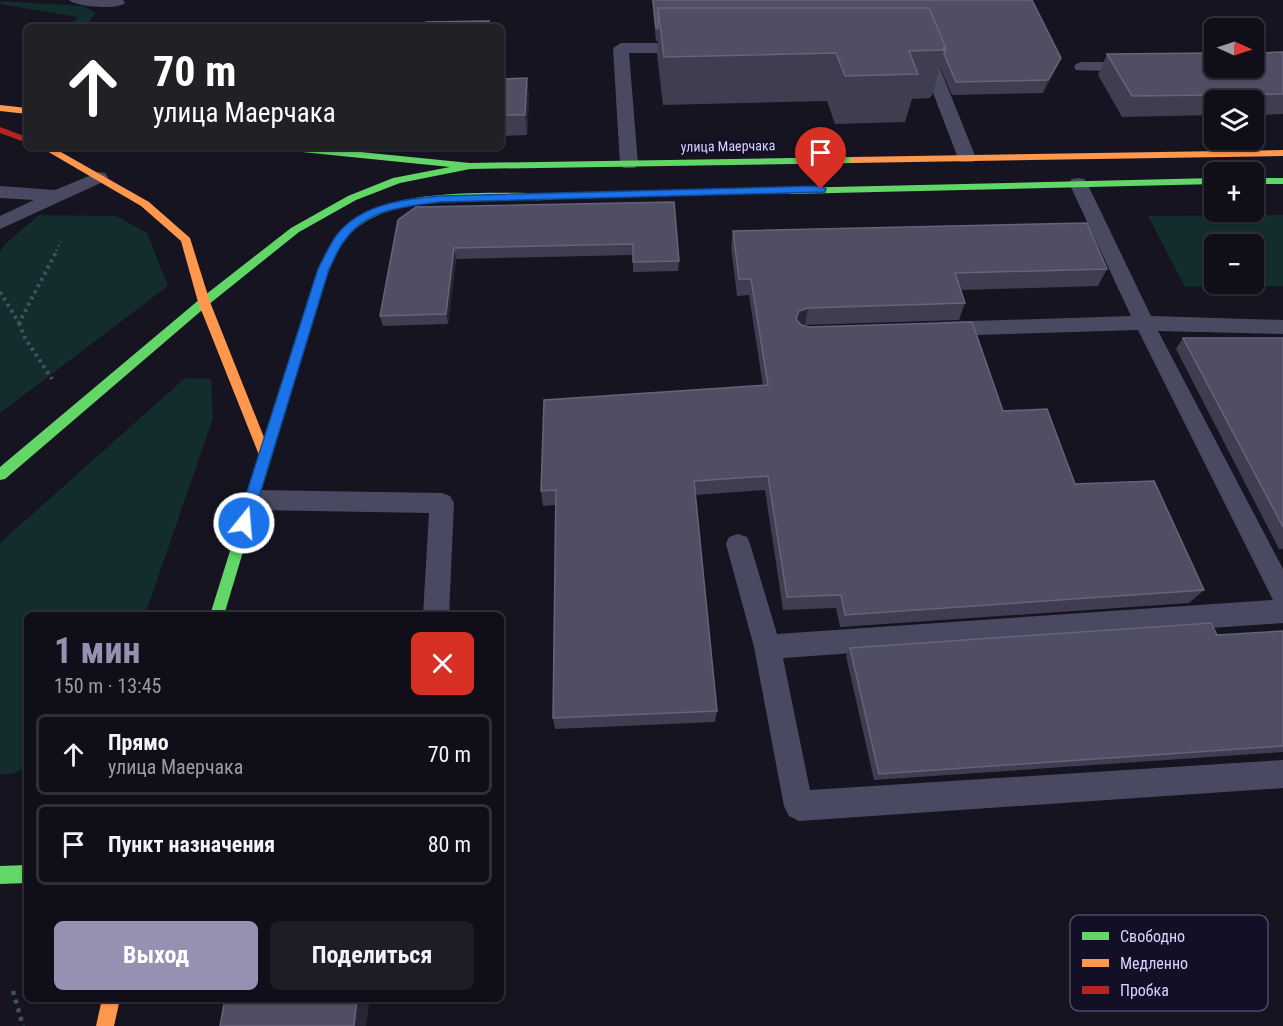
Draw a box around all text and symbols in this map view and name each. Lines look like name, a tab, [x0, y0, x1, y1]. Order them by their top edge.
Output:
north arrow	[1204, 18, 1264, 78]
map controls	[1204, 18, 1264, 294]
text: 70 m	[153, 47, 236, 96]
icon: ahead	[54, 48, 132, 126]
button: layers	[1204, 90, 1264, 150]
text: улица Маерчака	[153, 97, 336, 129]
pin	[795, 127, 846, 189]
icon: arrive	[804, 136, 837, 169]
street label: улица Маерчака	[681, 137, 775, 155]
button: +	[1204, 162, 1264, 222]
button: −	[1204, 234, 1264, 294]
position arrow	[212, 491, 276, 555]
text: 1 мин	[54, 630, 140, 672]
button: close	[411, 632, 474, 695]
text: 150 m · 13:45	[54, 674, 161, 698]
text: Прямо	[108, 730, 169, 755]
icon: ahead	[57, 738, 90, 771]
text: 70 m	[428, 742, 471, 767]
text: улица Маерчака	[108, 755, 243, 779]
icon: arrive	[57, 828, 90, 861]
text: Пункт назначения	[108, 832, 275, 857]
text: 80 m	[428, 832, 471, 857]
legend	[1070, 915, 1268, 1011]
button: Выход	[54, 921, 258, 990]
button: Поделиться	[270, 921, 474, 990]
text: Свободно	[1120, 927, 1185, 946]
text: Медленно	[1120, 954, 1188, 973]
text: Пробка	[1120, 981, 1169, 1000]

